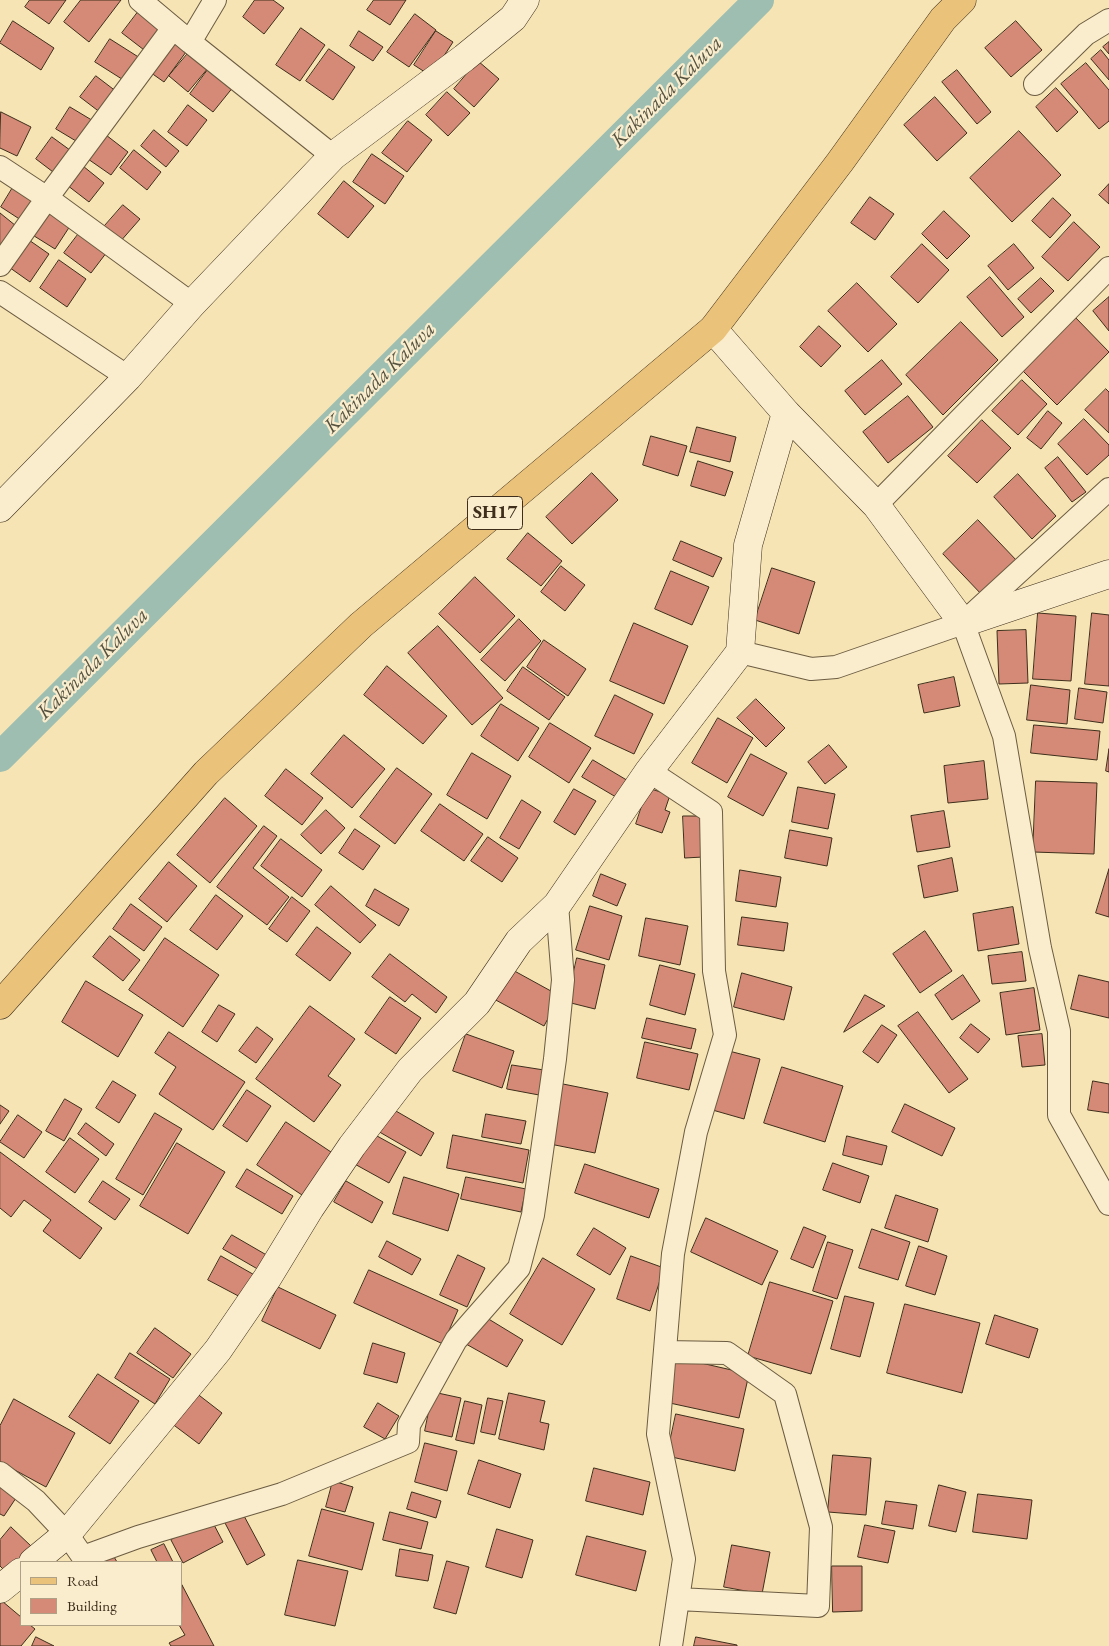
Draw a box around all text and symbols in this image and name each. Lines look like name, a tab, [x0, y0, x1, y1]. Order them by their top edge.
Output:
water label: Kakinada Kaluva	[606, 31, 728, 153]
water label: Kakinada Kaluva	[319, 317, 441, 439]
road number: SH17	[468, 496, 522, 530]
water label: Kakinada Kaluva	[32, 603, 154, 725]
legend	[20, 1561, 182, 1626]
text: Road	[67, 1571, 98, 1590]
text: Building	[67, 1596, 117, 1615]

